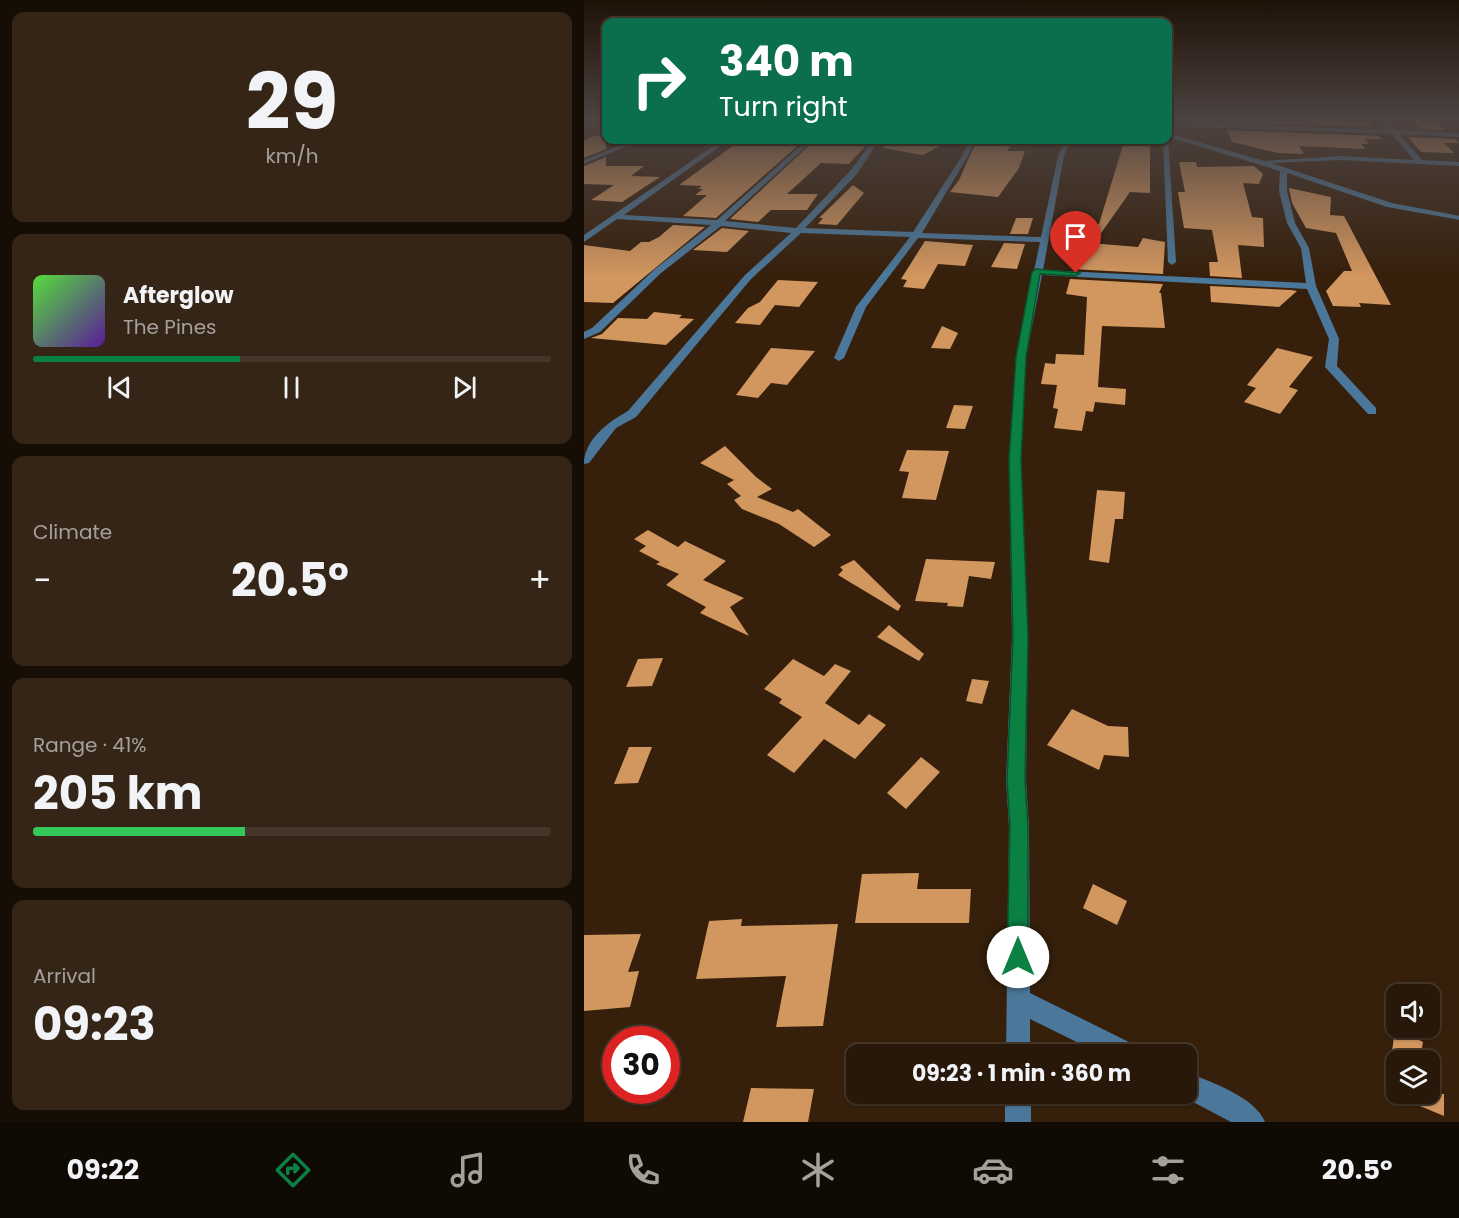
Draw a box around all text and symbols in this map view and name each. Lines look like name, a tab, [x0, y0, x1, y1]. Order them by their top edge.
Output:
text: 340 m	[719, 32, 854, 91]
icon: right	[620, 42, 698, 120]
text: 29	[246, 47, 338, 156]
text: Turn right	[719, 88, 848, 125]
text: km/h	[265, 142, 319, 170]
pin	[1050, 211, 1101, 273]
icon: arrive	[1059, 220, 1092, 253]
text: Afterglow	[123, 280, 234, 311]
text: The Pines	[123, 313, 217, 341]
icon: previous	[103, 371, 136, 404]
icon: pause	[275, 371, 308, 404]
icon: next	[448, 371, 481, 404]
text: Climate	[33, 518, 112, 546]
text: 20.5°	[231, 549, 349, 612]
text: −	[33, 557, 51, 604]
text: +	[528, 557, 551, 604]
text: Range · 41%	[33, 731, 146, 759]
text: 205 km	[33, 762, 202, 825]
position arrow	[986, 925, 1050, 989]
text: Arrival	[33, 962, 96, 990]
map controls	[1386, 984, 1440, 1104]
button: sound	[1386, 984, 1440, 1038]
text: 09:23	[33, 993, 156, 1056]
speed limit sign: 30	[602, 1026, 680, 1104]
button: layers	[1386, 1050, 1440, 1104]
text: 09:23 · 1 min · 360 m	[912, 1058, 1131, 1089]
icon: directions	[272, 1149, 314, 1191]
icon: music	[447, 1149, 489, 1191]
icon: phone	[622, 1149, 664, 1191]
icon: climate	[797, 1149, 839, 1191]
icon: car	[972, 1149, 1014, 1191]
icon: filters	[1147, 1149, 1189, 1191]
text: 09:22	[66, 1151, 139, 1188]
text: 20.5°	[1322, 1151, 1392, 1188]

